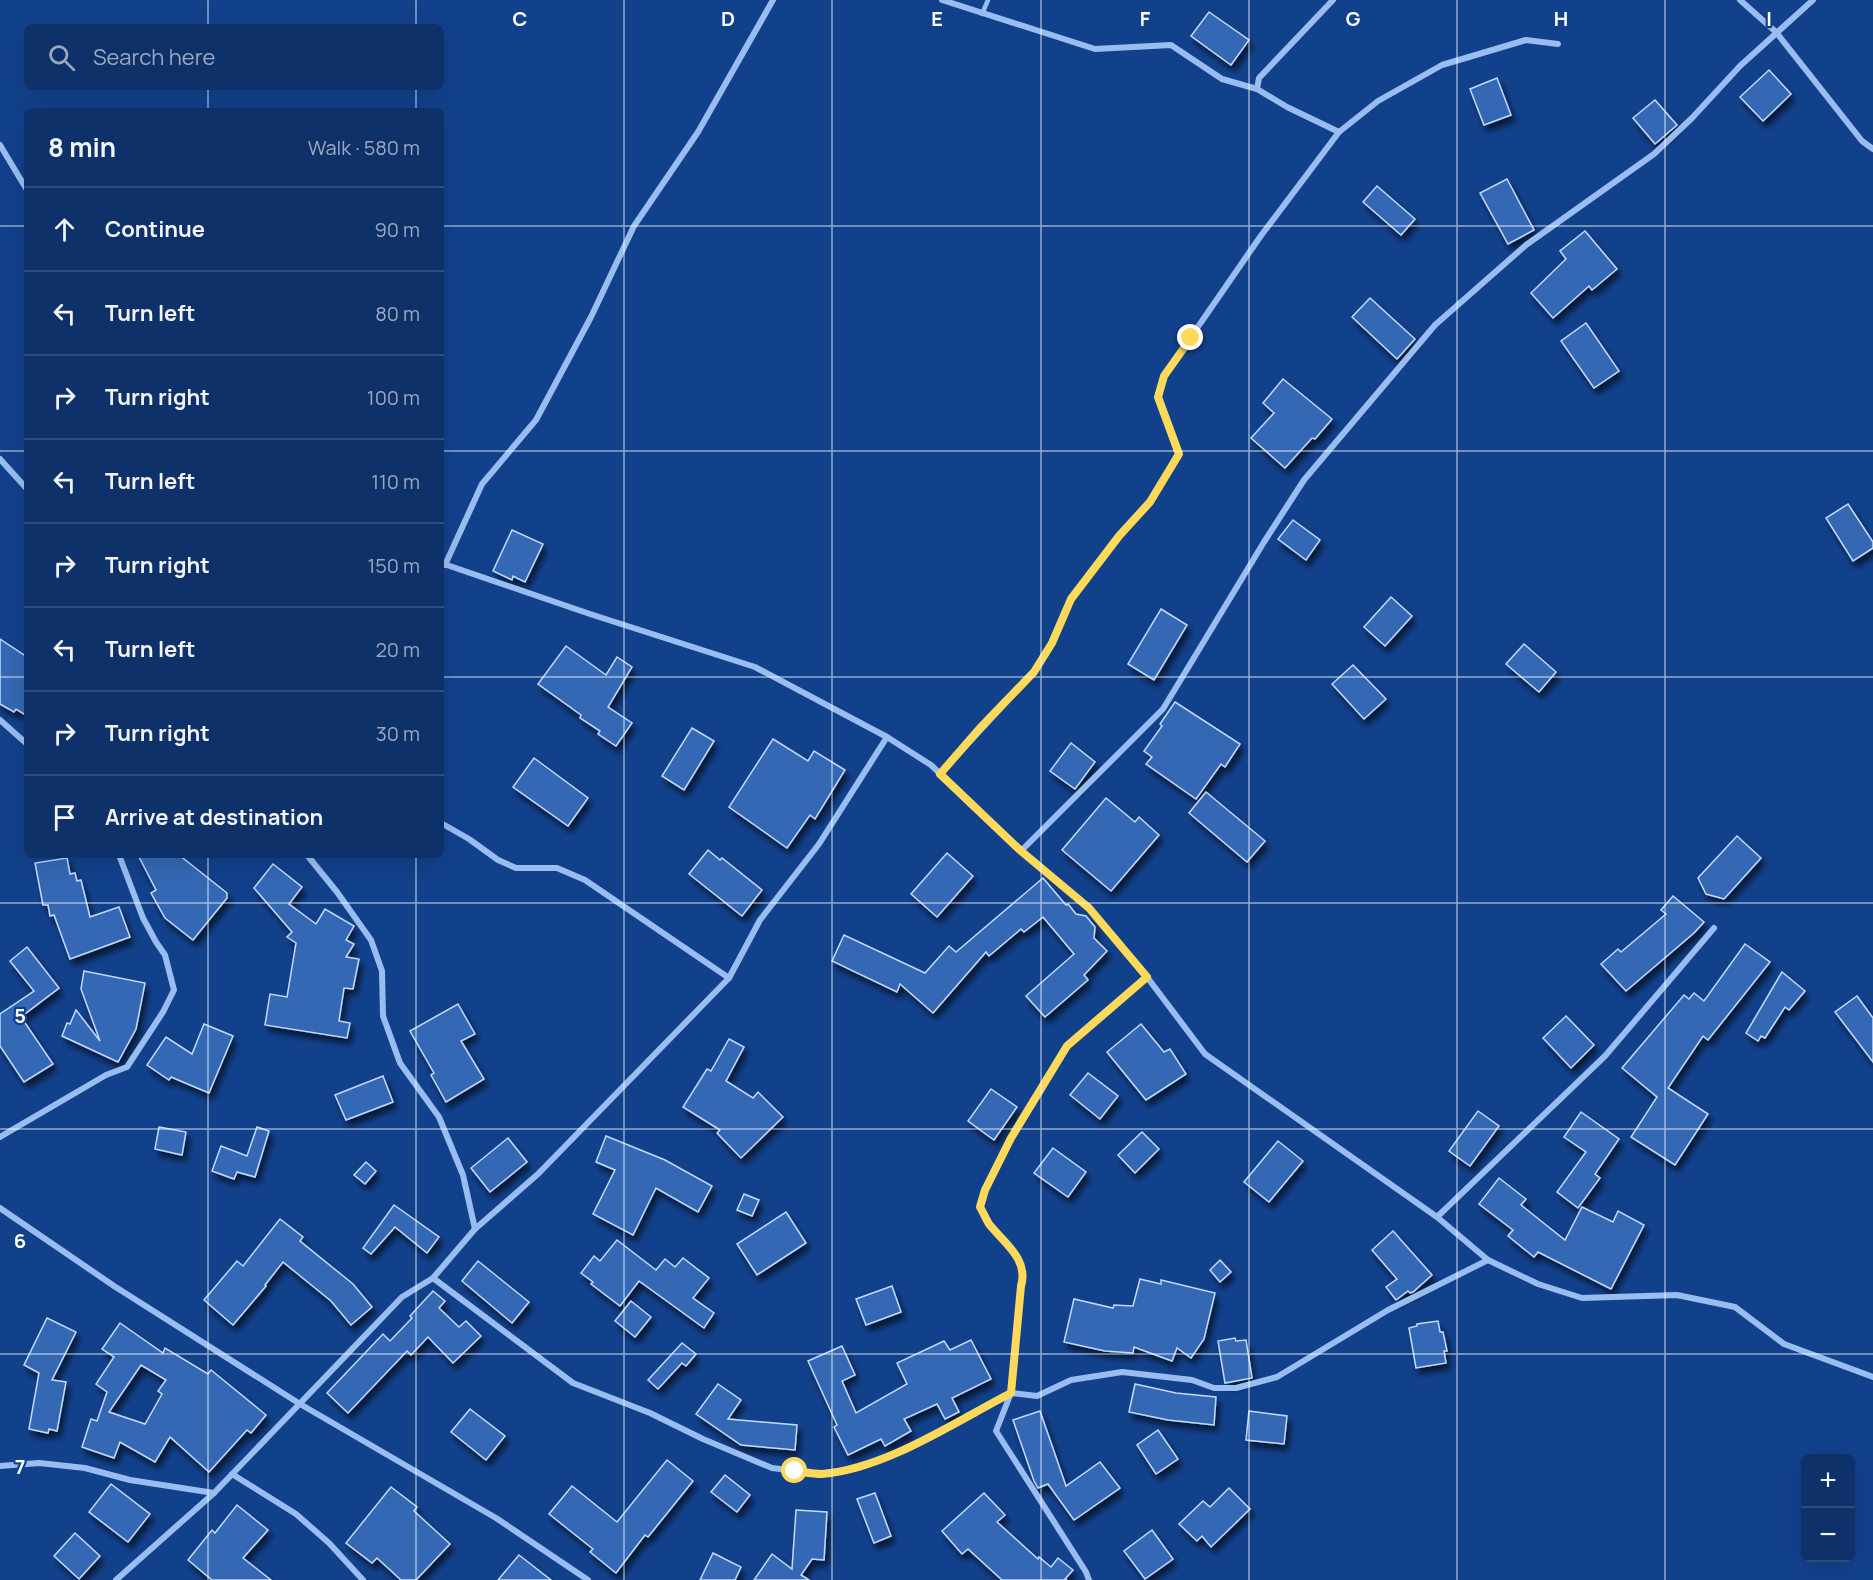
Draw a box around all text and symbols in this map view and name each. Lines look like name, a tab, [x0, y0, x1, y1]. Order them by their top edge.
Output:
text: C	[513, 5, 527, 32]
text: D	[721, 5, 735, 32]
text: E	[931, 5, 943, 32]
text: F	[1140, 5, 1151, 32]
text: G	[1346, 5, 1361, 32]
text: H	[1554, 5, 1568, 32]
text: I	[1766, 5, 1772, 32]
search box	[24, 24, 444, 90]
icon: search	[45, 41, 78, 74]
text: Search here	[93, 42, 215, 72]
text: 8 min	[48, 129, 116, 165]
text: Walk · 580 m	[308, 134, 420, 161]
icon: ahead	[48, 213, 81, 246]
text: Continue	[105, 214, 205, 244]
text: 90 m	[374, 216, 420, 243]
icon: left	[48, 297, 81, 330]
text: Turn left	[105, 298, 195, 328]
text: 80 m	[375, 300, 420, 327]
route end	[1177, 324, 1203, 350]
icon: right	[48, 381, 81, 414]
text: Turn right	[105, 382, 210, 412]
text: 100 m	[367, 384, 420, 411]
icon: left	[48, 465, 81, 498]
text: Turn left	[105, 466, 195, 496]
text: 110 m	[371, 468, 420, 495]
icon: right	[48, 549, 81, 582]
text: Turn right	[105, 550, 210, 580]
text: 150 m	[367, 552, 420, 579]
icon: left	[48, 633, 81, 666]
text: Turn left	[105, 634, 195, 664]
text: 20 m	[375, 636, 420, 663]
icon: right	[48, 717, 81, 750]
text: Turn right	[105, 718, 210, 748]
text: 30 m	[376, 720, 420, 747]
icon: arrive	[48, 801, 81, 834]
text: Arrive at destination	[105, 802, 323, 832]
text: 5	[14, 1002, 26, 1029]
text: 6	[14, 1227, 26, 1254]
text: 7	[15, 1453, 25, 1480]
map controls	[1801, 1454, 1855, 1562]
button: +	[1801, 1454, 1855, 1508]
route start	[781, 1457, 807, 1483]
button: −	[1801, 1508, 1855, 1562]

